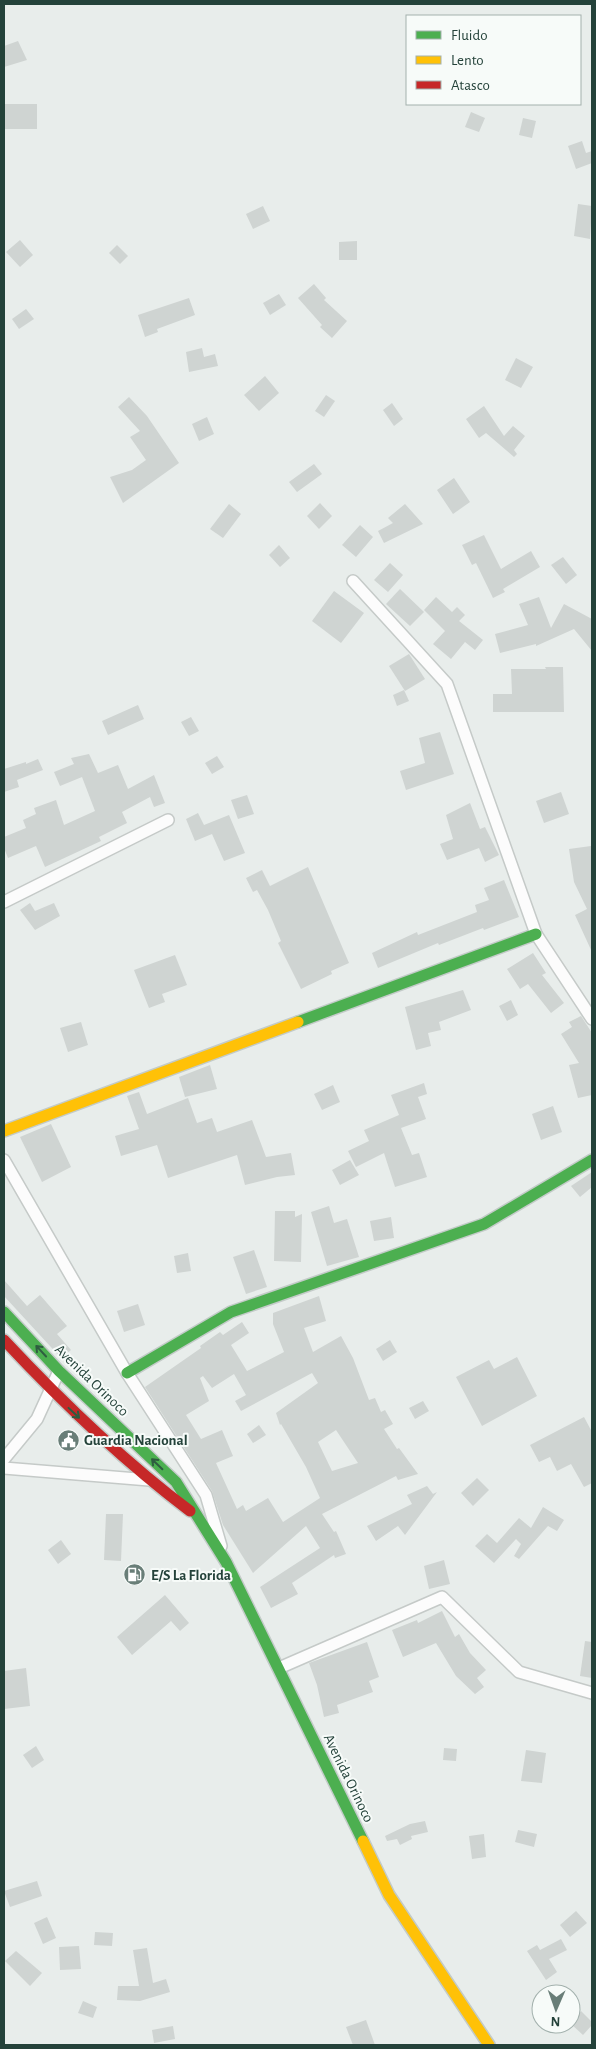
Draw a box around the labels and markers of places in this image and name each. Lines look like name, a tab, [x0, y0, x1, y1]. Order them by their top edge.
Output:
public building icon: Guardia Nacional	[56, 1428, 80, 1452]
place label: Guardia Nacional	[84, 1433, 188, 1448]
fuel station icon: E/S La Florida	[123, 1563, 147, 1587]
place label: E/S La Florida	[151, 1568, 231, 1583]

